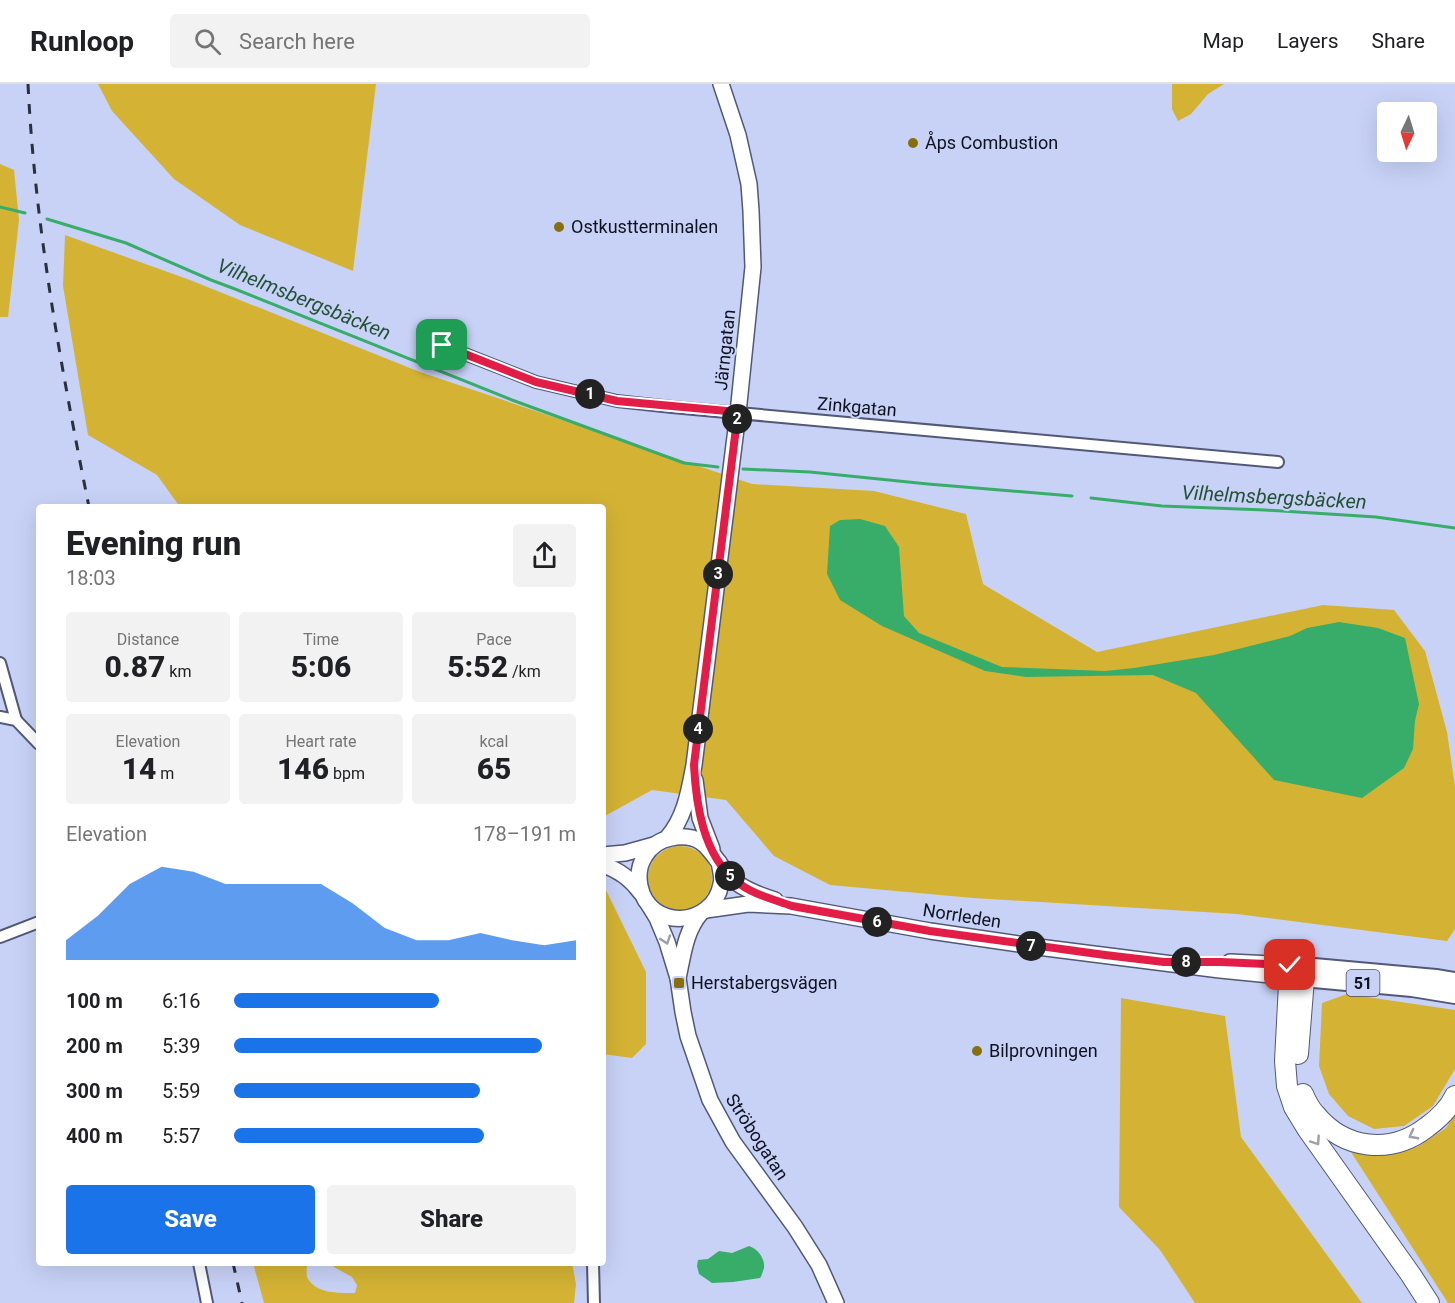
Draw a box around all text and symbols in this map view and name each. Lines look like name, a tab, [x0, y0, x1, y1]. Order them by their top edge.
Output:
search box	[170, 14, 590, 68]
text: Runloop	[30, 25, 134, 58]
icon: search	[191, 25, 224, 58]
text: Search here	[239, 29, 355, 54]
text: Map	[1202, 29, 1244, 53]
text: Layers	[1277, 29, 1338, 53]
text: Share	[1371, 29, 1425, 53]
north arrow	[1377, 102, 1437, 162]
map controls	[1377, 102, 1437, 162]
place label: Åps Combustion	[925, 131, 1058, 153]
marker: Åps Combustion	[906, 136, 920, 150]
place label: Ostkustterminalen	[571, 216, 718, 237]
marker: Ostkustterminalen	[552, 220, 566, 234]
water label: Vilhelmsbergsbäcken	[214, 253, 394, 345]
street label: Järngatan	[710, 308, 739, 391]
pin	[416, 319, 467, 370]
icon: arrive	[425, 328, 458, 361]
pin: 1	[575, 379, 605, 409]
text: 1	[585, 384, 595, 403]
street label: Zinkgatan	[816, 393, 898, 420]
pin: 2	[722, 404, 752, 434]
text: 2	[732, 409, 742, 428]
water label: Vilhelmsbergsbäcken	[1181, 480, 1367, 514]
text: Evening run	[66, 524, 241, 563]
button: share	[513, 524, 576, 587]
pin: 3	[703, 559, 733, 589]
text: 3	[713, 564, 723, 583]
text: 18:03	[66, 566, 116, 590]
text: Distance	[117, 630, 179, 649]
text: Time	[303, 630, 339, 649]
text: Pace	[476, 630, 512, 649]
text: 0.87	[105, 649, 165, 684]
text: 5:06	[291, 649, 351, 684]
text: 5:52	[447, 649, 508, 684]
text: km	[165, 662, 191, 681]
text: /km	[508, 662, 541, 681]
pin: 4	[683, 714, 713, 744]
text: 4	[693, 719, 703, 738]
text: Elevation	[116, 732, 180, 751]
text: Heart rate	[285, 732, 357, 751]
text: kcal	[480, 732, 508, 751]
text: 14	[122, 751, 156, 786]
text: 146	[277, 751, 329, 786]
text: 65	[477, 751, 511, 786]
text: m	[156, 764, 174, 783]
text: bpm	[329, 764, 365, 783]
text: Elevation	[66, 822, 147, 846]
text: 178–191 m	[473, 822, 576, 846]
pin: 5	[715, 861, 745, 891]
text: 5	[725, 866, 735, 885]
street label: Norrleden	[921, 899, 1003, 932]
pin: 6	[862, 907, 892, 937]
text: 6	[872, 912, 882, 931]
pin: 7	[1016, 931, 1046, 961]
one-way arrow	[659, 934, 672, 945]
text: 7	[1026, 936, 1036, 955]
pin	[1264, 939, 1315, 990]
pin: 8	[1171, 947, 1201, 977]
icon: check	[1273, 948, 1306, 981]
text: 8	[1181, 952, 1191, 971]
road number: 51	[1346, 970, 1380, 996]
place label: Herstabergsvägen	[691, 972, 837, 993]
marker: Herstabergsvägen	[672, 976, 686, 990]
text: 100 m	[66, 989, 123, 1013]
text: 6:16	[162, 989, 201, 1013]
text: 200 m	[66, 1034, 123, 1058]
text: 5:39	[162, 1034, 201, 1058]
place label: Bilprovningen	[989, 1040, 1098, 1061]
marker: Bilprovningen	[970, 1044, 984, 1058]
text: 300 m	[66, 1079, 123, 1103]
text: 5:59	[162, 1079, 201, 1103]
street label: Ströbogatan	[722, 1090, 793, 1184]
text: 400 m	[66, 1124, 123, 1148]
text: 5:57	[162, 1124, 201, 1148]
one-way arrow	[1408, 1128, 1419, 1140]
one-way arrow	[1309, 1135, 1320, 1146]
button: Save	[66, 1185, 315, 1254]
button: Share	[327, 1185, 576, 1254]

